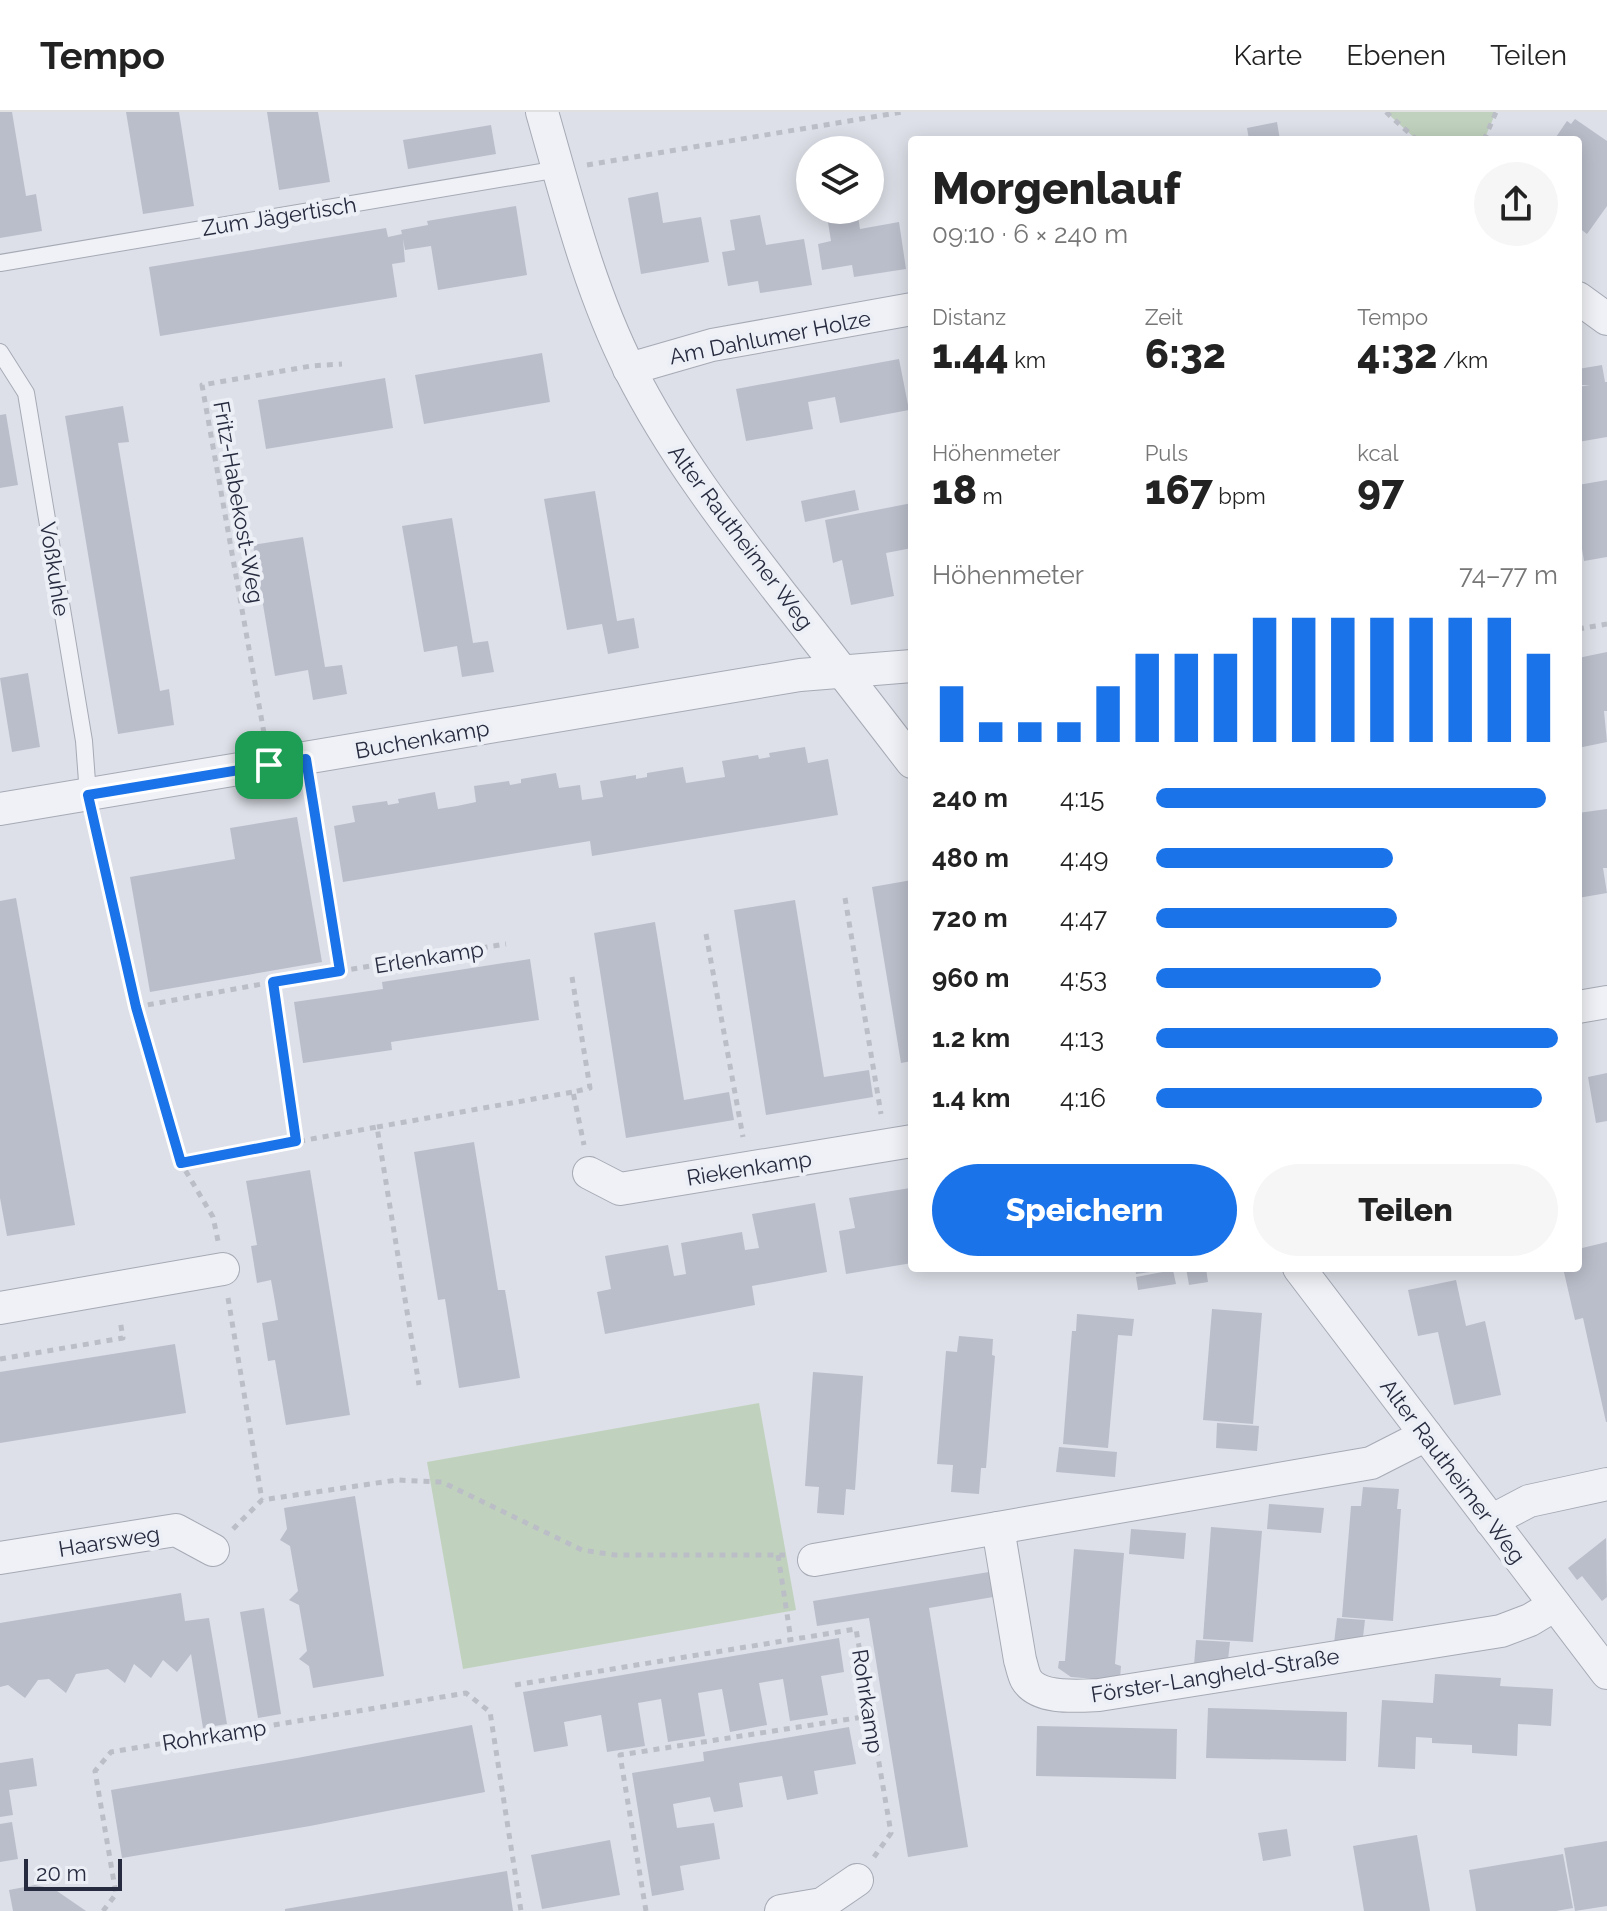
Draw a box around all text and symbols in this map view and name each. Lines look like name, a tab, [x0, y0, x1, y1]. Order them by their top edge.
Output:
text: Tempo	[40, 33, 165, 78]
text: Karte	[1234, 39, 1302, 72]
text: Ebenen	[1346, 39, 1446, 72]
text: Teilen	[1490, 39, 1567, 72]
map controls	[796, 136, 884, 224]
button: layers	[796, 136, 884, 224]
button: share	[1474, 162, 1558, 246]
text: Morgenlauf	[932, 163, 1180, 214]
street label: Zum Jägertisch	[200, 191, 358, 241]
text: 09:10 · 6 × 240 m	[932, 219, 1128, 249]
text: Distanz	[932, 304, 1006, 330]
text: Zeit	[1145, 304, 1183, 330]
text: Tempo	[1357, 304, 1428, 330]
street label: Am Dahlumer Holze	[667, 305, 873, 369]
text: 1.44	[932, 330, 1009, 377]
text: 6:32	[1145, 330, 1226, 377]
text: 4:32	[1357, 330, 1437, 377]
text: km	[1009, 347, 1046, 373]
text: /km	[1437, 347, 1488, 373]
street label: Fritz-Habekost-Weg	[208, 399, 270, 605]
street label: Alter Rautheimer Weg	[663, 440, 819, 634]
text: Höhenmeter	[932, 440, 1061, 466]
text: Puls	[1145, 440, 1188, 466]
text: kcal	[1357, 440, 1398, 466]
text: 18	[932, 466, 977, 513]
text: 167	[1145, 466, 1213, 513]
text: 97	[1357, 466, 1404, 513]
text: m	[977, 483, 1003, 509]
text: bpm	[1213, 483, 1266, 509]
street label: Voßkuhle	[35, 520, 75, 618]
text: Höhenmeter	[932, 560, 1084, 590]
text: 74–77 m	[1459, 560, 1558, 590]
street label: Buchenkamp	[353, 714, 491, 764]
pin	[235, 731, 303, 799]
icon: arrive	[247, 743, 291, 787]
text: 240 m	[932, 783, 1008, 813]
text: 4:15	[1060, 783, 1104, 813]
text: 480 m	[932, 843, 1009, 873]
text: 4:49	[1060, 843, 1109, 873]
text: 720 m	[932, 903, 1008, 933]
text: 4:47	[1060, 903, 1107, 933]
street label: Erlenkamp	[373, 936, 485, 978]
text: 960 m	[932, 963, 1010, 993]
text: 4:53	[1060, 963, 1107, 993]
text: 1.2 km	[932, 1023, 1010, 1053]
text: 4:13	[1060, 1023, 1104, 1053]
text: 1.4 km	[932, 1083, 1011, 1113]
text: 4:16	[1060, 1083, 1106, 1113]
street label: Riekenkamp	[685, 1145, 813, 1191]
button: Speichern	[932, 1164, 1237, 1256]
button: Teilen	[1253, 1164, 1558, 1256]
street label: Alter Rautheimer Weg	[1375, 1374, 1531, 1568]
street label: Haarsweg	[56, 1520, 162, 1562]
street label: Förster-Langheld-Straße	[1089, 1643, 1341, 1707]
street label: Rohrkamp	[847, 1647, 889, 1755]
street label: Rohrkamp	[160, 1714, 268, 1756]
scale bar	[24, 1855, 122, 1891]
text: 20 m	[36, 1860, 87, 1886]

